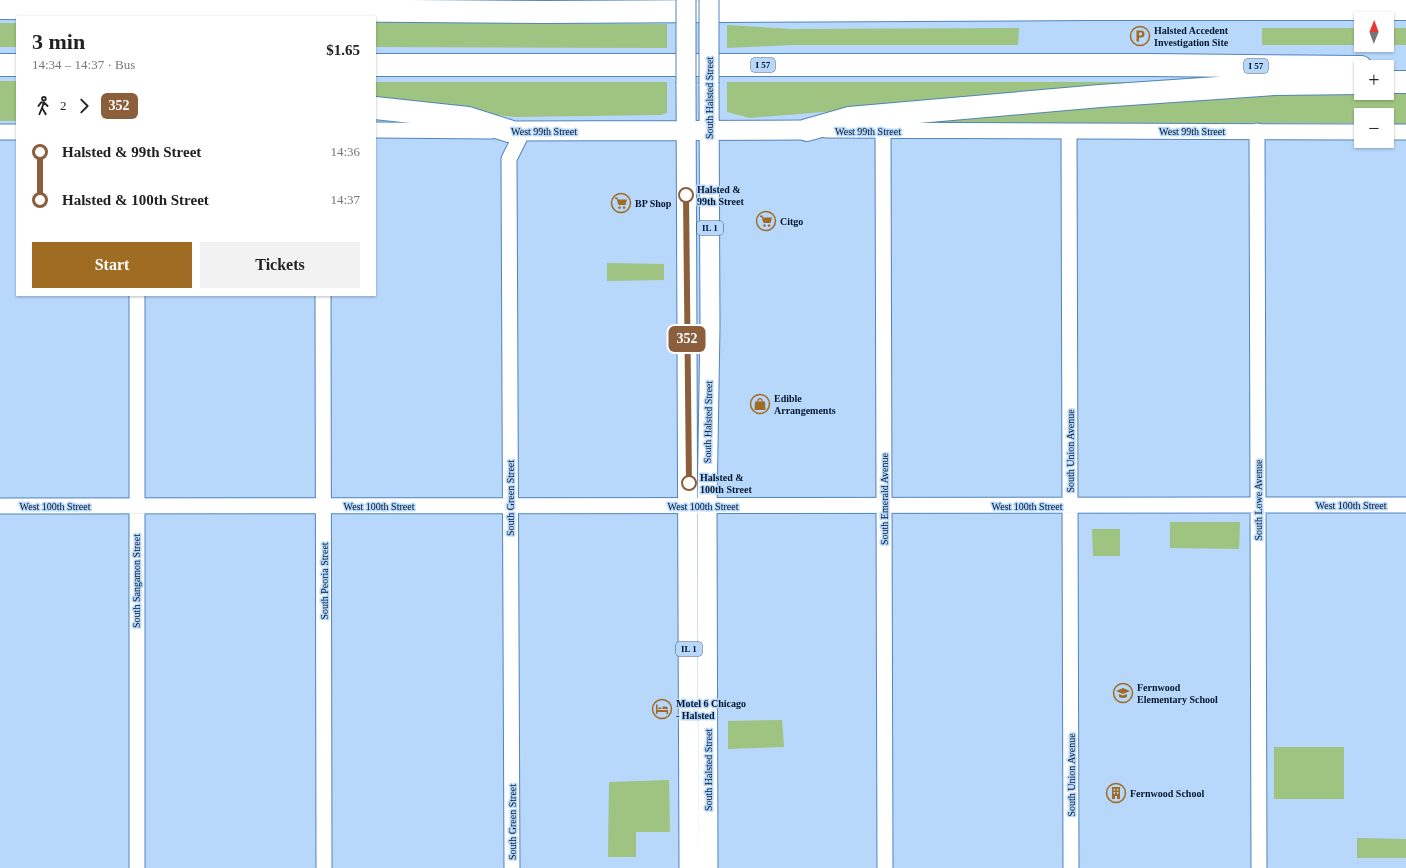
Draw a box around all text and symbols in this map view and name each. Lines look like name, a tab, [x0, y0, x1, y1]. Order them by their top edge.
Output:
north arrow	[1354, 12, 1394, 52]
map controls	[1354, 12, 1394, 148]
parking icon: Halsted Accedent Investigation Site	[1129, 25, 1151, 47]
place label: Halsted Accedent Investigation Site	[1154, 25, 1229, 48]
text: 3 min	[32, 29, 85, 54]
text: $1.65	[326, 42, 360, 58]
text: 14:34 – 14:37 · Bus	[32, 57, 135, 72]
street label: South Halsted Street	[704, 57, 715, 139]
road number: I 57	[751, 58, 775, 72]
road number: I 57	[1244, 59, 1268, 73]
button: +	[1354, 60, 1394, 100]
icon: walk	[32, 95, 54, 117]
icon: forward	[73, 95, 95, 117]
text: 2	[60, 98, 67, 113]
text: 352	[109, 98, 130, 113]
button: −	[1354, 108, 1394, 148]
street label: West 99th Street	[511, 126, 577, 137]
street label: West 99th Street	[835, 126, 901, 137]
street label: West 99th Street	[1159, 126, 1225, 137]
text: Halsted & 99th Street	[62, 144, 201, 160]
text: 14:36	[330, 144, 360, 159]
place label: Halsted & 99th Street	[697, 184, 744, 207]
marker: Halsted & 99th Street	[678, 187, 694, 203]
text: Halsted & 100th Street	[62, 192, 209, 208]
text: 14:37	[330, 192, 360, 207]
supermarket icon: BP Shop	[610, 192, 632, 214]
place label: BP Shop	[635, 198, 672, 209]
supermarket icon: Citgo	[755, 210, 777, 232]
place label: Citgo	[780, 216, 803, 227]
road number: IL 1	[697, 221, 723, 235]
button: Start	[32, 242, 192, 288]
button: Tickets	[200, 242, 360, 288]
line badge: 352	[664, 326, 710, 352]
text: 352	[677, 331, 698, 346]
street label: South Halsted Street	[702, 381, 714, 463]
shop icon: Edible Arrangements	[749, 393, 771, 415]
place label: Edible Arrangements	[774, 393, 836, 416]
street label: South Union Avenue	[1065, 409, 1076, 493]
street label: South Emerald Avenue	[879, 452, 890, 545]
street label: South Lowe Avenue	[1253, 459, 1264, 540]
street label: South Green Street	[505, 460, 516, 536]
place label: Halsted & 100th Street	[700, 472, 752, 495]
marker: Halsted & 100th Street	[681, 475, 697, 491]
street label: West 100th Street	[1316, 500, 1387, 511]
street label: West 100th Street	[20, 501, 91, 512]
street label: West 100th Street	[344, 501, 415, 512]
street label: West 100th Street	[668, 501, 739, 512]
street label: West 100th Street	[992, 501, 1063, 512]
street label: South Sangamon Street	[131, 534, 142, 628]
street label: South Peoria Street	[319, 542, 330, 620]
road number: IL 1	[676, 642, 702, 656]
school or university icon: Fernwood Elementary School	[1112, 682, 1134, 704]
place label: Fernwood Elementary School	[1137, 682, 1218, 705]
hotel icon: Motel 6 Chicago - Halsted	[651, 698, 673, 720]
place label: Motel 6 Chicago - Halsted	[676, 698, 746, 721]
street label: South Halsted Street	[703, 729, 714, 811]
street label: South Union Avenue	[1066, 733, 1077, 817]
building icon: Fernwood School	[1105, 782, 1127, 804]
street label: South Green Street	[507, 784, 518, 860]
place label: Fernwood School	[1130, 788, 1204, 799]

